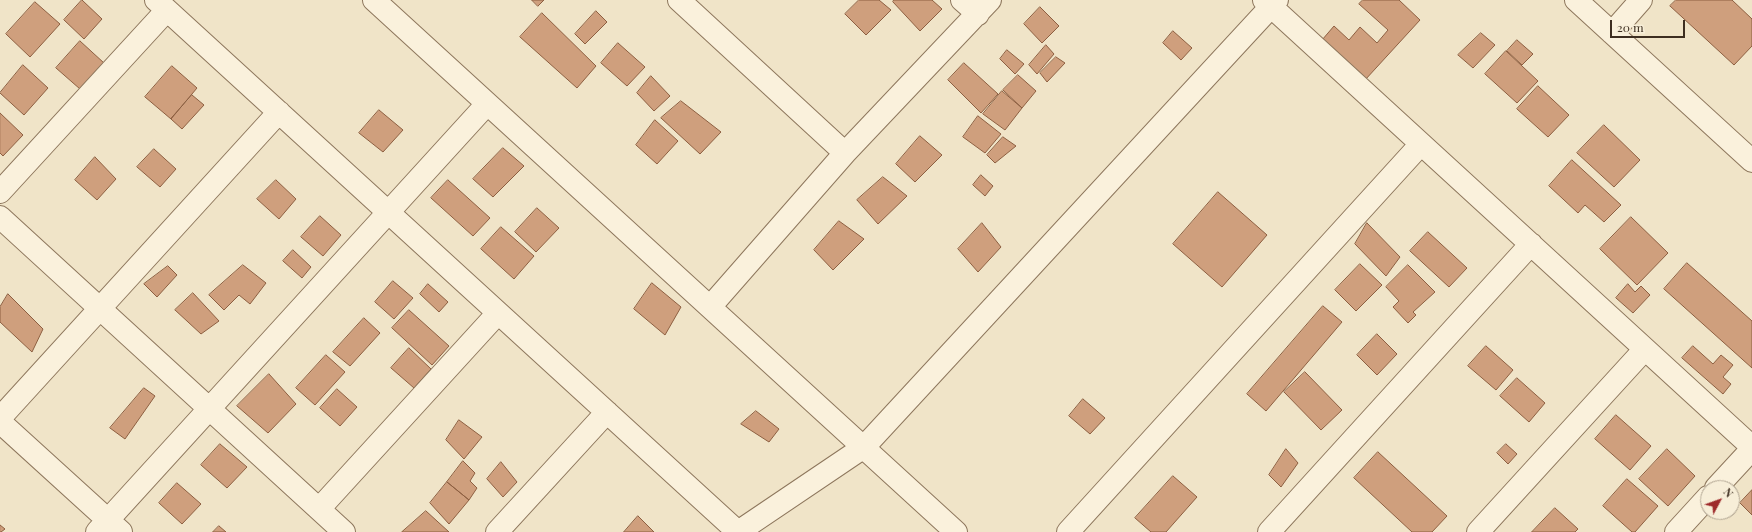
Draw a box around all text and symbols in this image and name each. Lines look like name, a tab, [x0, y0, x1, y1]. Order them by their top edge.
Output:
scale bar	[1612, 12, 1687, 38]
text: 20 m	[1617, 19, 1644, 35]
north arrow	[1700, 480, 1740, 520]
text: N	[1720, 485, 1737, 500]

